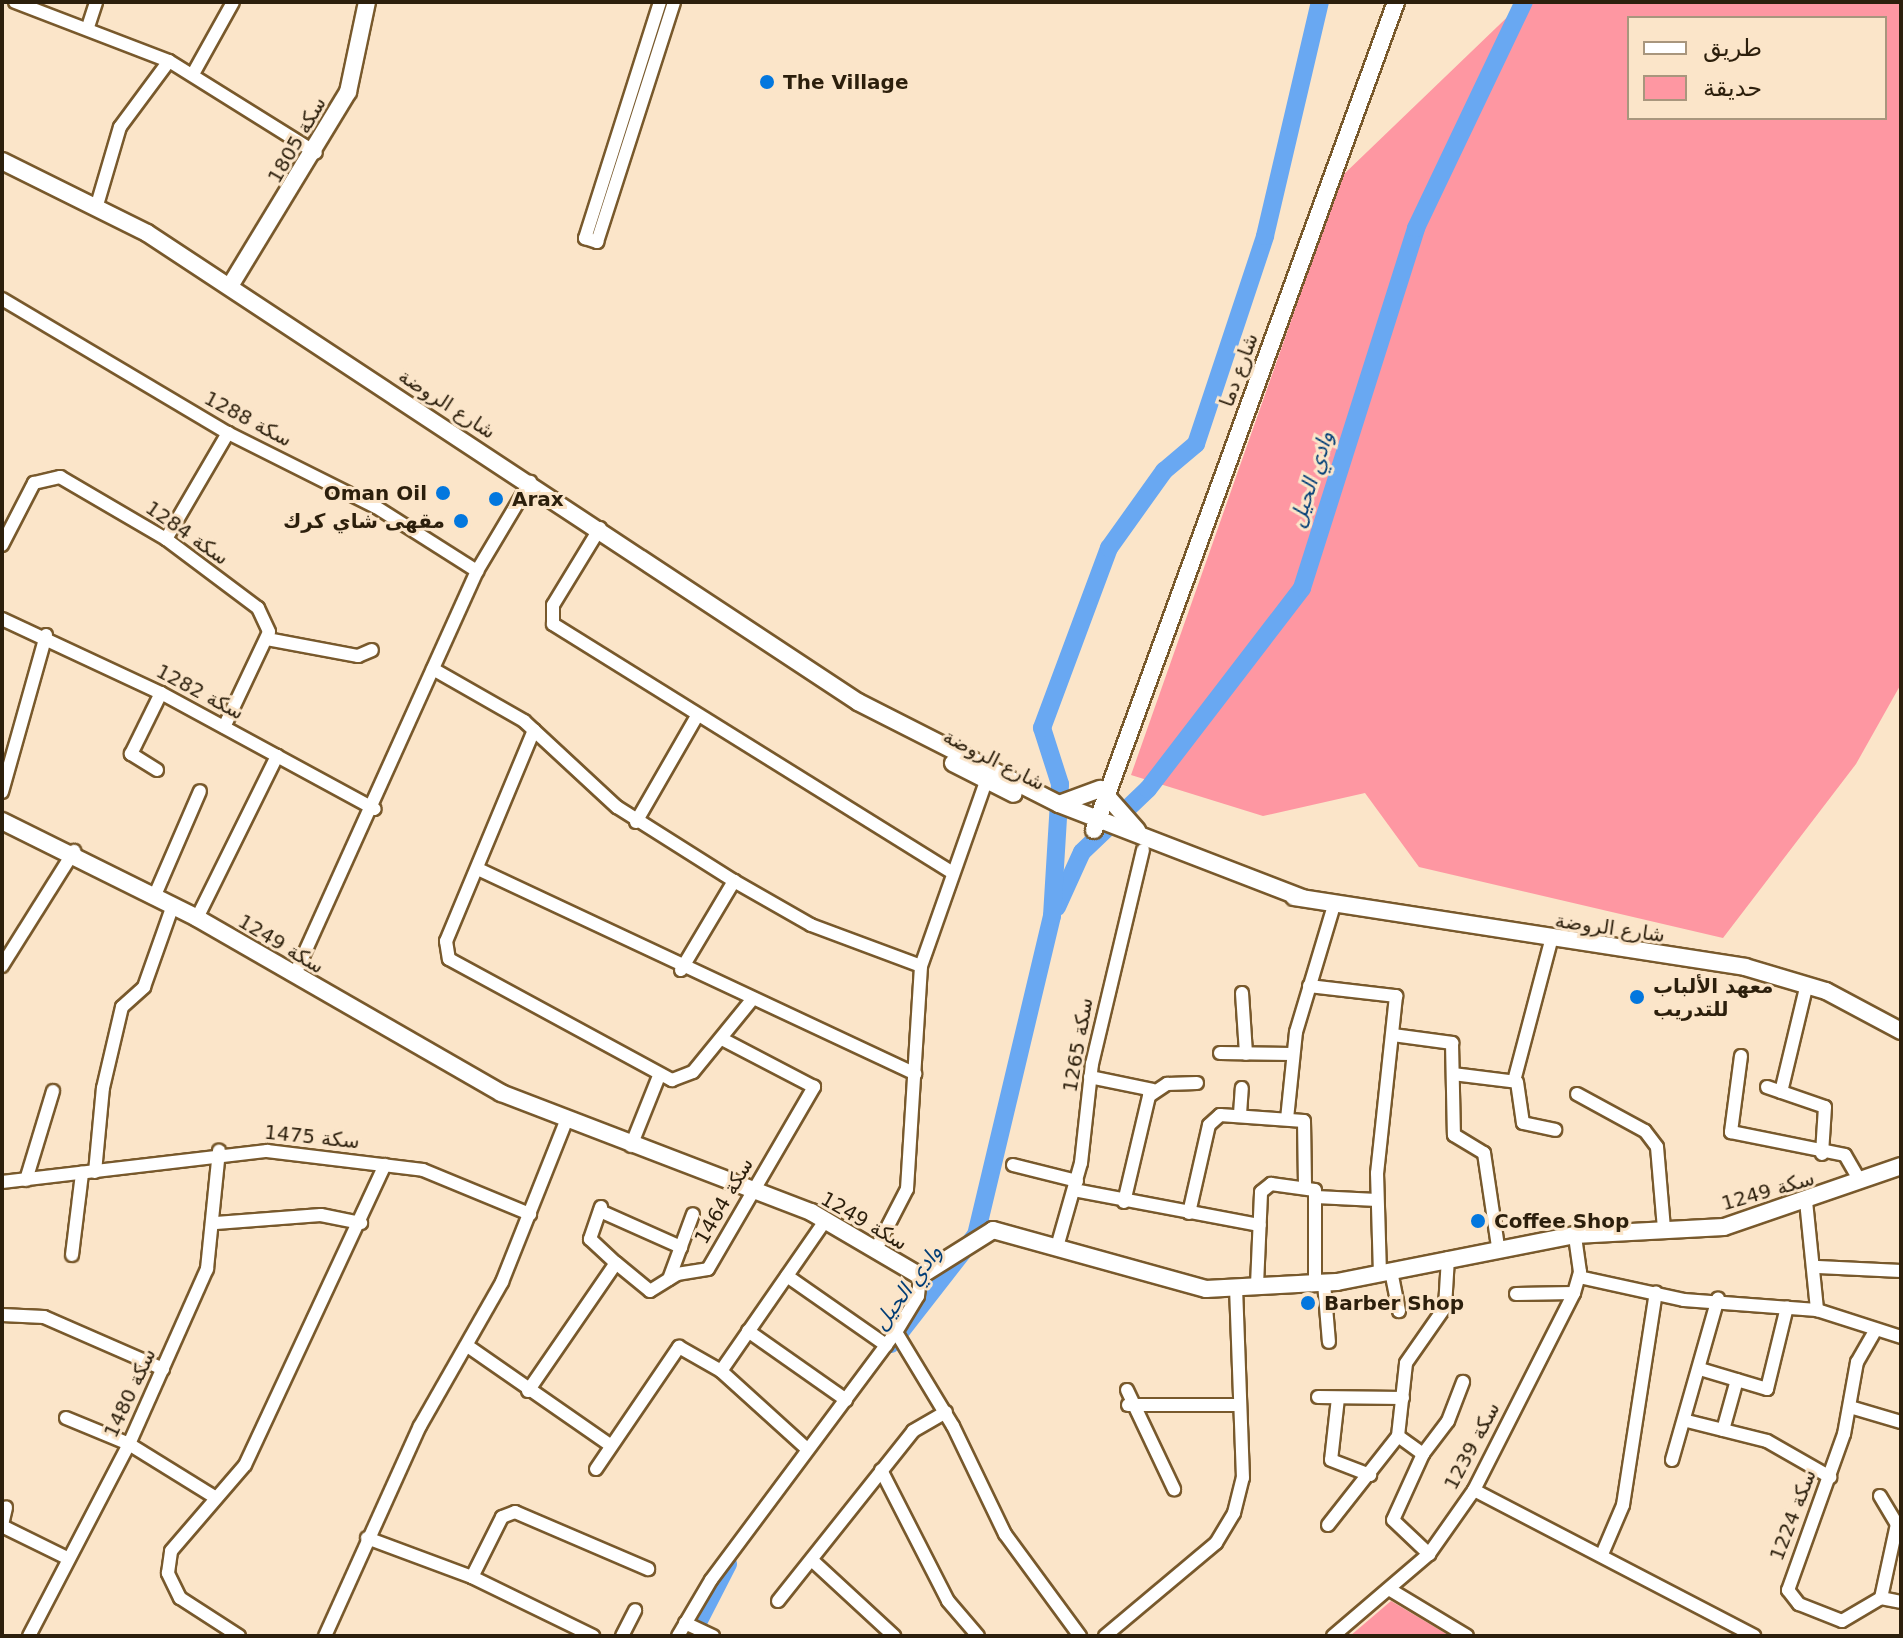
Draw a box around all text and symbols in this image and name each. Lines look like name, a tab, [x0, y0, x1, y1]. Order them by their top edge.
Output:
legend	[1627, 16, 1887, 120]
text: طريق	[1703, 34, 1762, 62]
place label: The Village	[783, 70, 908, 94]
marker: The Village	[758, 73, 776, 91]
text: حديقة	[1703, 74, 1762, 102]
street label: سكة 1805	[263, 93, 331, 187]
street label: شارع دما	[1215, 330, 1263, 410]
street label: شارع الروضة	[394, 364, 500, 444]
street label: سكة 1288	[200, 386, 296, 452]
water label: وادي الحيل	[1283, 428, 1339, 530]
place label: Oman Oil	[324, 481, 427, 505]
marker: Oman Oil	[434, 484, 452, 502]
place label: Arax	[512, 487, 564, 511]
marker: Arax	[487, 490, 505, 508]
street label: سكة 1284	[141, 496, 233, 570]
place label: مقهى شاي كرك	[283, 509, 445, 533]
marker: مقهى شاي كرك	[452, 512, 470, 530]
street label: سكة 1282	[152, 659, 248, 725]
street label: شارع الروضة	[939, 724, 1049, 796]
street label: شارع الروضة	[1553, 908, 1667, 948]
street label: سكة 1249	[234, 909, 328, 979]
place label: معهد الألباب للتدريب	[1653, 974, 1773, 1021]
marker: معهد الألباب للتدريب	[1628, 988, 1646, 1006]
street label: سكة 1265	[1058, 996, 1098, 1094]
street label: سكة 1475	[263, 1120, 361, 1154]
street label: سكة 1464	[690, 1154, 758, 1248]
street label: سكة 1249	[1719, 1166, 1817, 1216]
street label: سكة 1249	[817, 1187, 911, 1255]
place label: Coffee Shop	[1494, 1209, 1629, 1233]
marker: Coffee Shop	[1469, 1212, 1487, 1230]
water label: وادي الحيل	[867, 1240, 947, 1334]
place label: Barber Shop	[1324, 1291, 1464, 1315]
marker: Barber Shop	[1299, 1294, 1317, 1312]
street label: سكة 1480	[99, 1345, 161, 1441]
street label: سكة 1239	[1439, 1398, 1505, 1494]
street label: سكة 1224	[1765, 1466, 1821, 1564]

